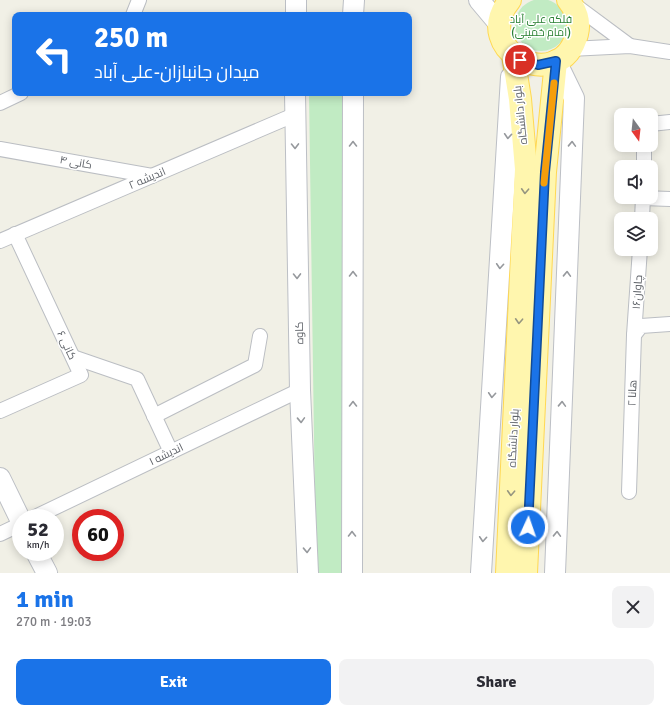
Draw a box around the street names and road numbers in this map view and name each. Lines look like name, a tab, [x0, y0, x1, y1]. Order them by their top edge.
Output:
street label: بلوار دانشگاه	[511, 85, 530, 145]
street label: کانی ۴	[59, 153, 93, 172]
street label: اندیشه ۲	[127, 165, 168, 192]
street label: چاوان۱۶	[630, 274, 645, 310]
street label: کاوه	[293, 321, 306, 344]
street label: کانی ۶	[54, 329, 79, 362]
street label: هانا ۲	[626, 380, 639, 406]
street label: بلوار دانشگاه	[505, 408, 522, 468]
street label: اندیشه ۱	[147, 441, 185, 468]

